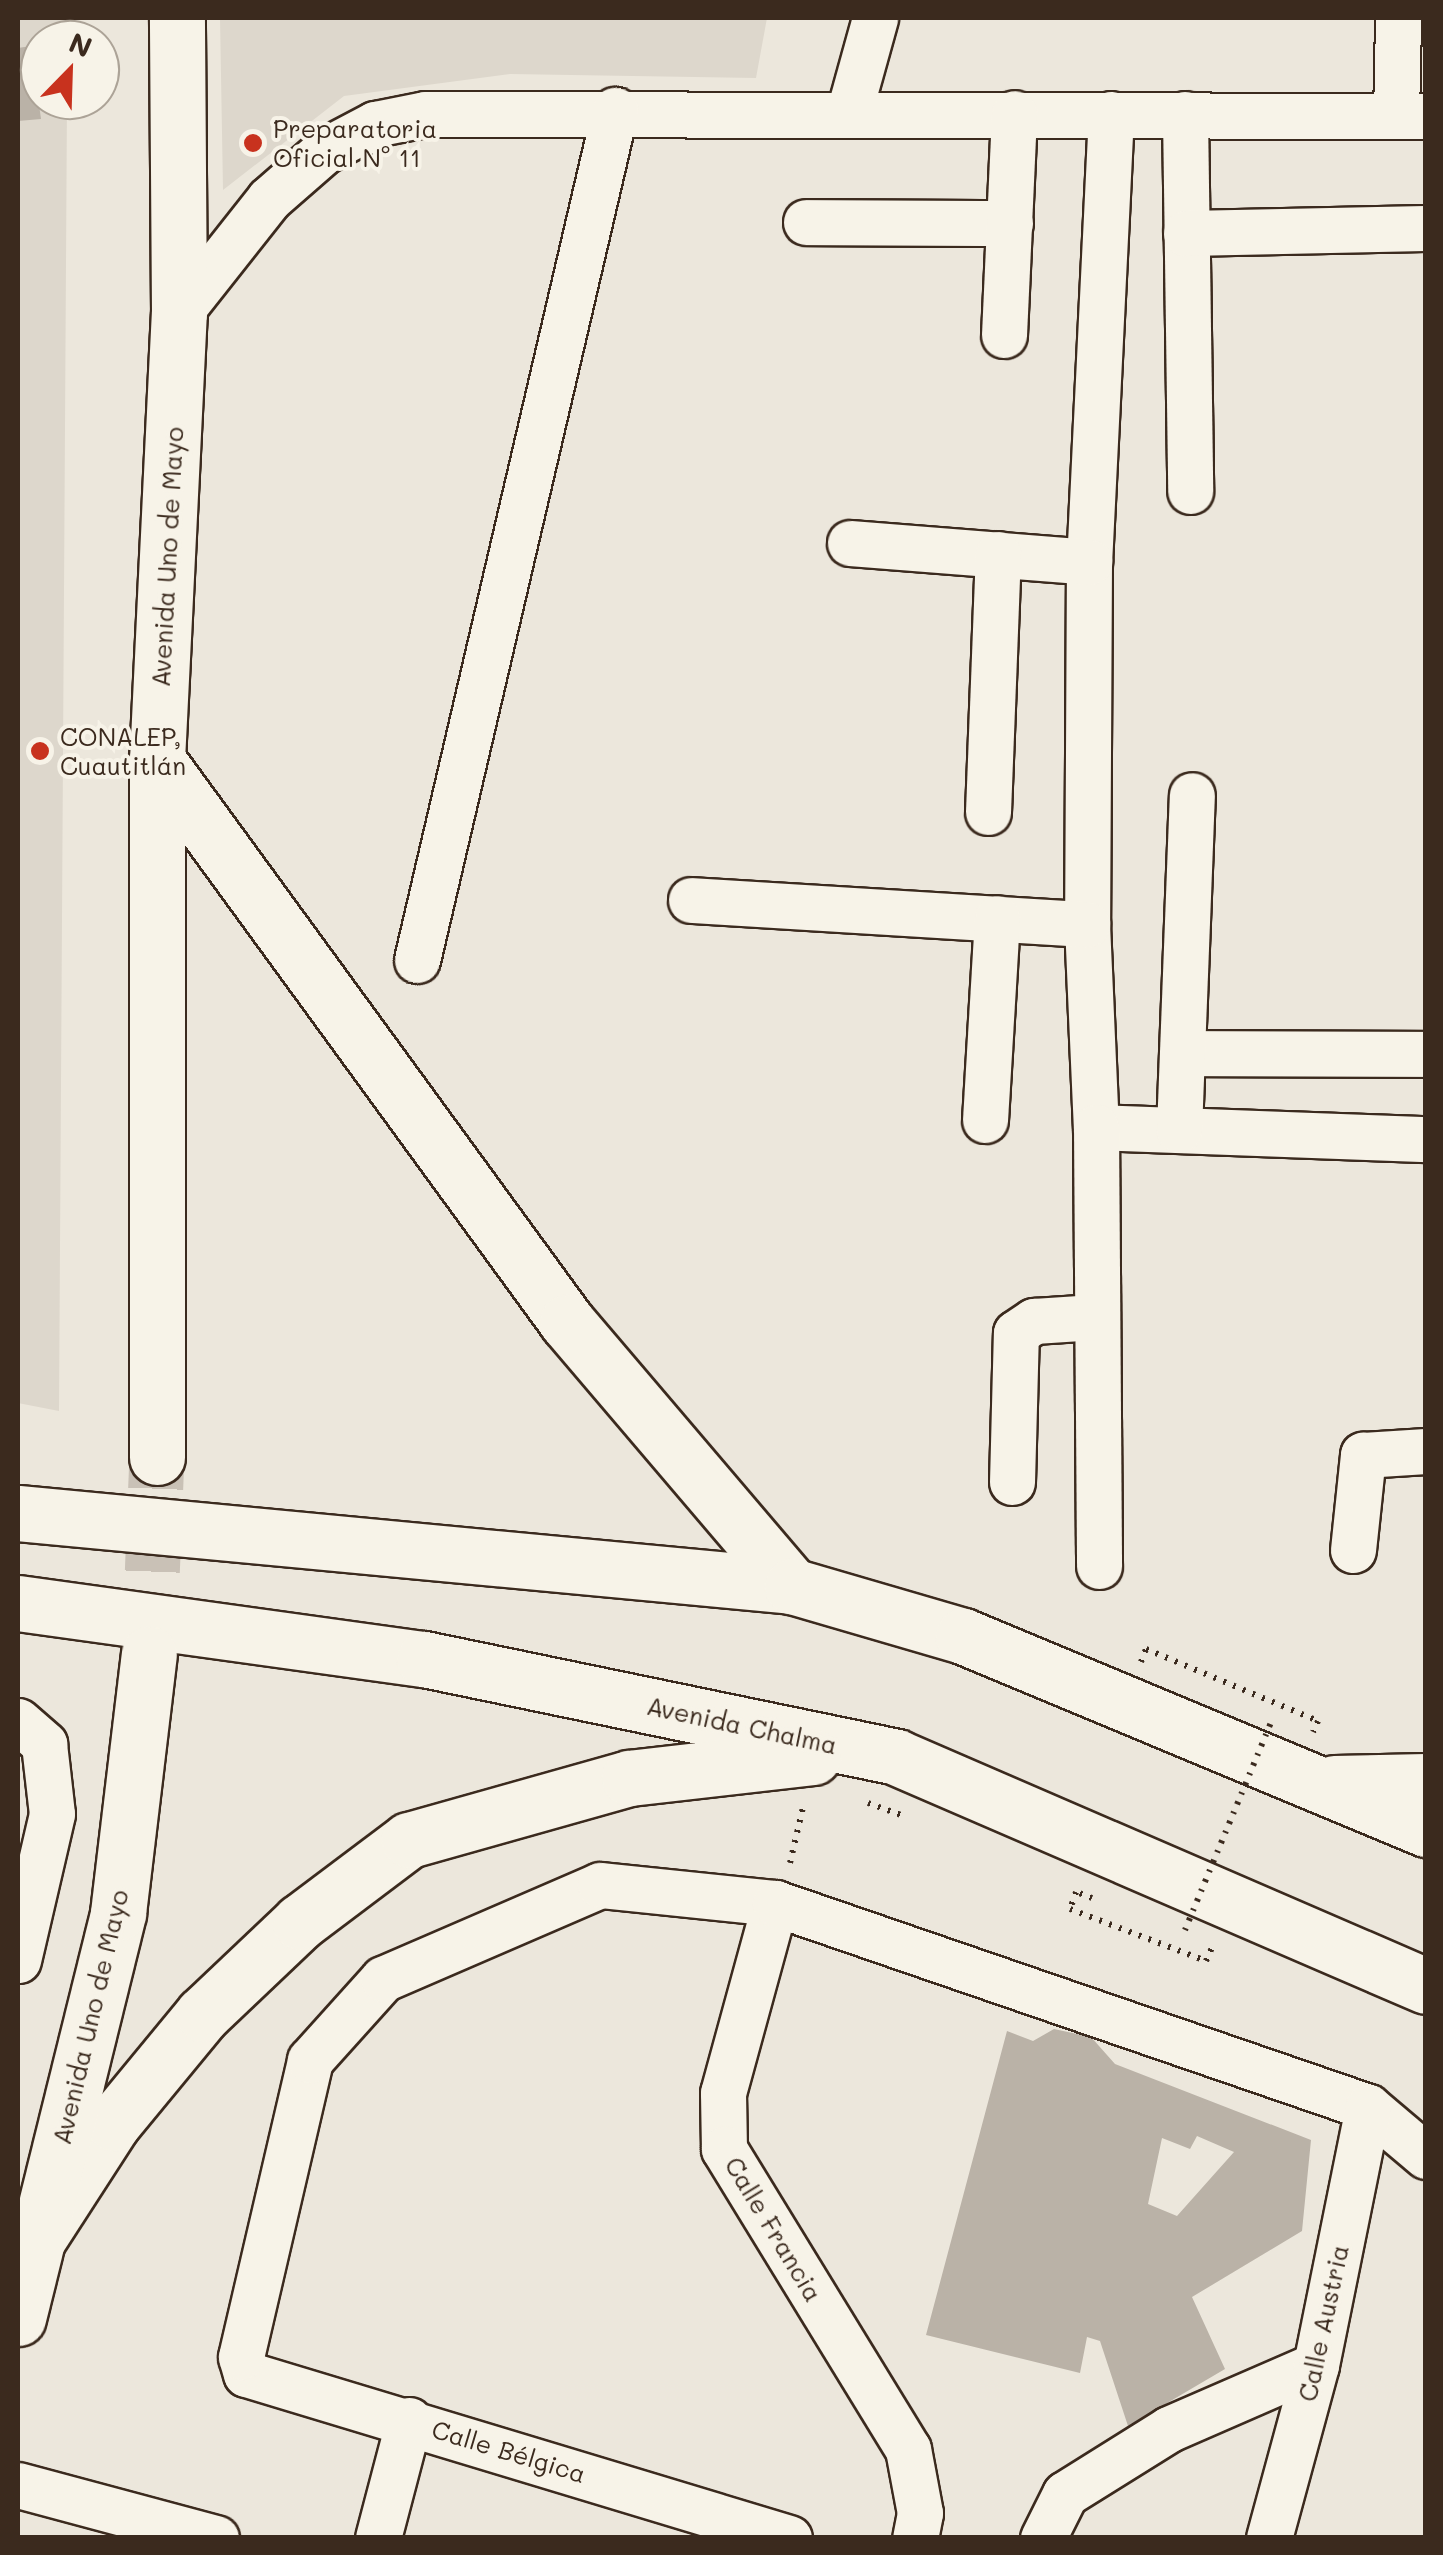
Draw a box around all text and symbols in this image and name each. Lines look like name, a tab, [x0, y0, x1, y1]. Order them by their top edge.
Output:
north arrow	[20, 20, 120, 120]
text: N	[64, 23, 98, 65]
place label: Preparatoria Oficial N° 11	[273, 114, 437, 173]
marker: Preparatoria Oficial N° 11	[242, 132, 264, 154]
street label: Avenida Uno de Mayo	[145, 426, 189, 688]
place label: CONALEP, Cuautitlán	[60, 722, 186, 781]
marker: CONALEP, Cuautitlán	[29, 740, 51, 762]
street label: Avenida Chalma	[644, 1690, 840, 1760]
street label: Avenida Uno de Mayo	[46, 1887, 134, 2147]
street label: Calle Francia	[719, 2151, 829, 2307]
street label: Calle Austria	[1292, 2242, 1354, 2404]
street label: Calle Bélgica	[429, 2413, 589, 2489]

